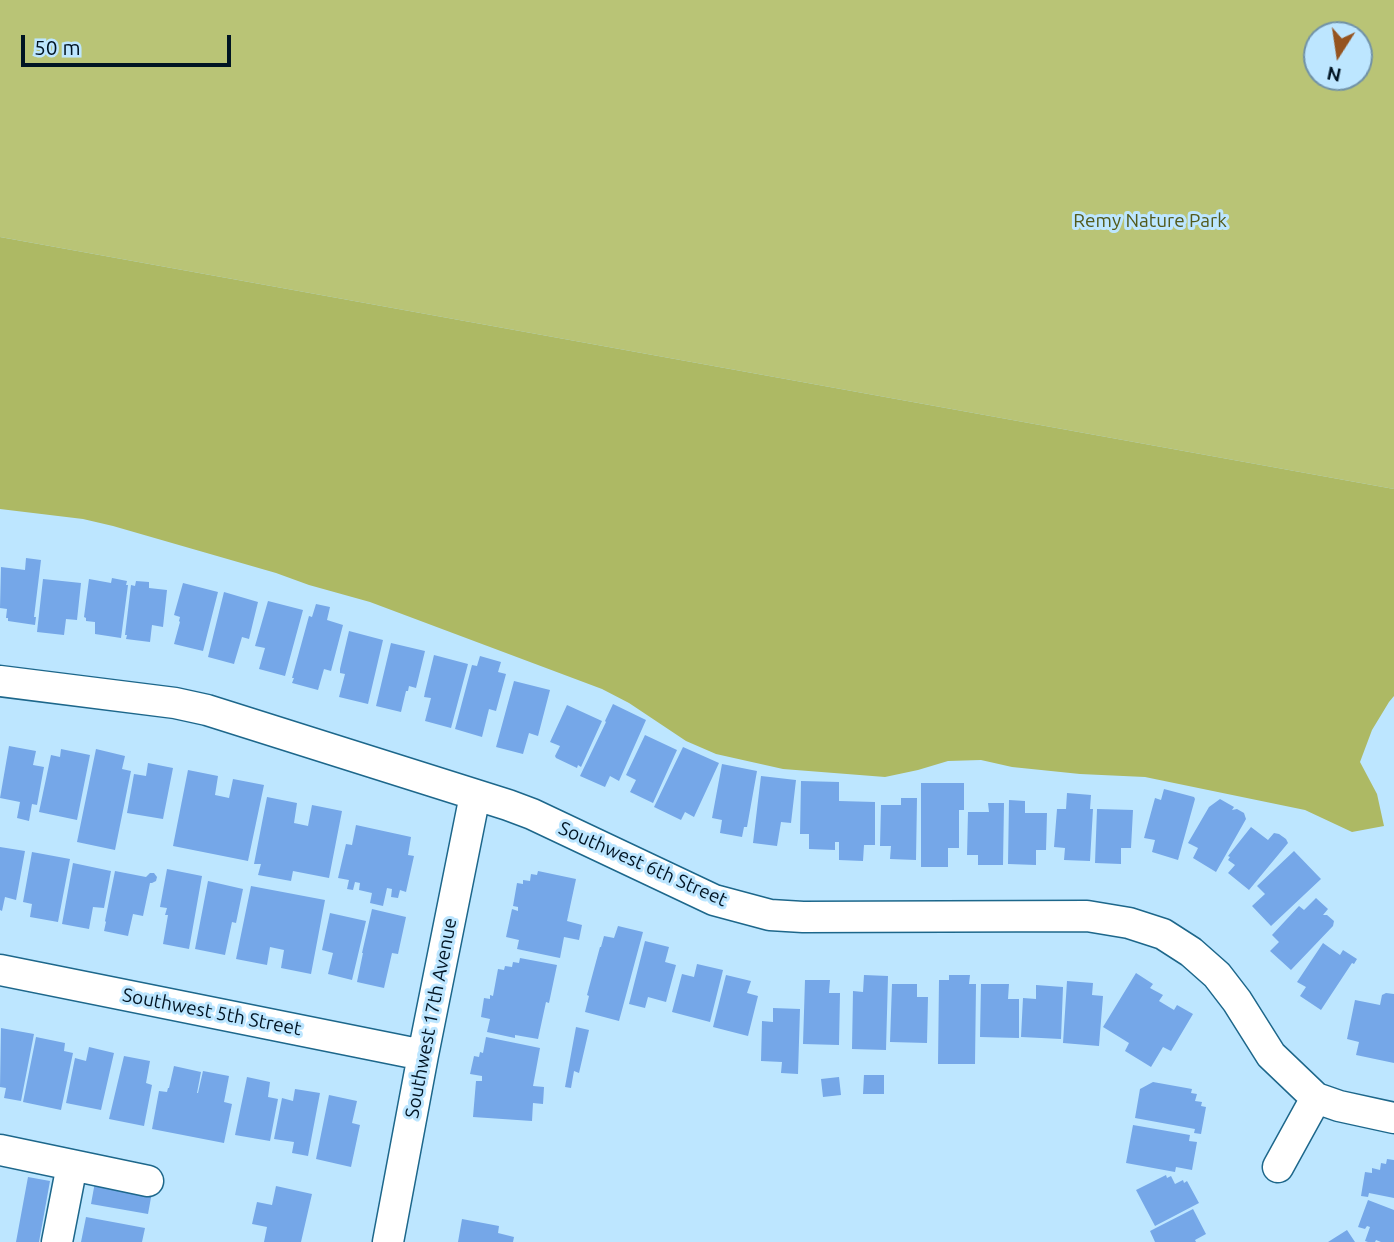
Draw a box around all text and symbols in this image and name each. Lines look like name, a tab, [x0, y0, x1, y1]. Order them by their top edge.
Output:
scale bar	[24, 21, 234, 65]
north arrow	[1303, 21, 1373, 91]
text: 50 m	[34, 35, 81, 59]
text: N	[1325, 62, 1343, 87]
park label: Remy Nature Park	[1073, 210, 1227, 232]
street label: Southwest 6th Street	[555, 817, 731, 911]
street label: Southwest 17th Avenue	[400, 916, 462, 1120]
street label: Southwest 5th Street	[121, 983, 303, 1041]

